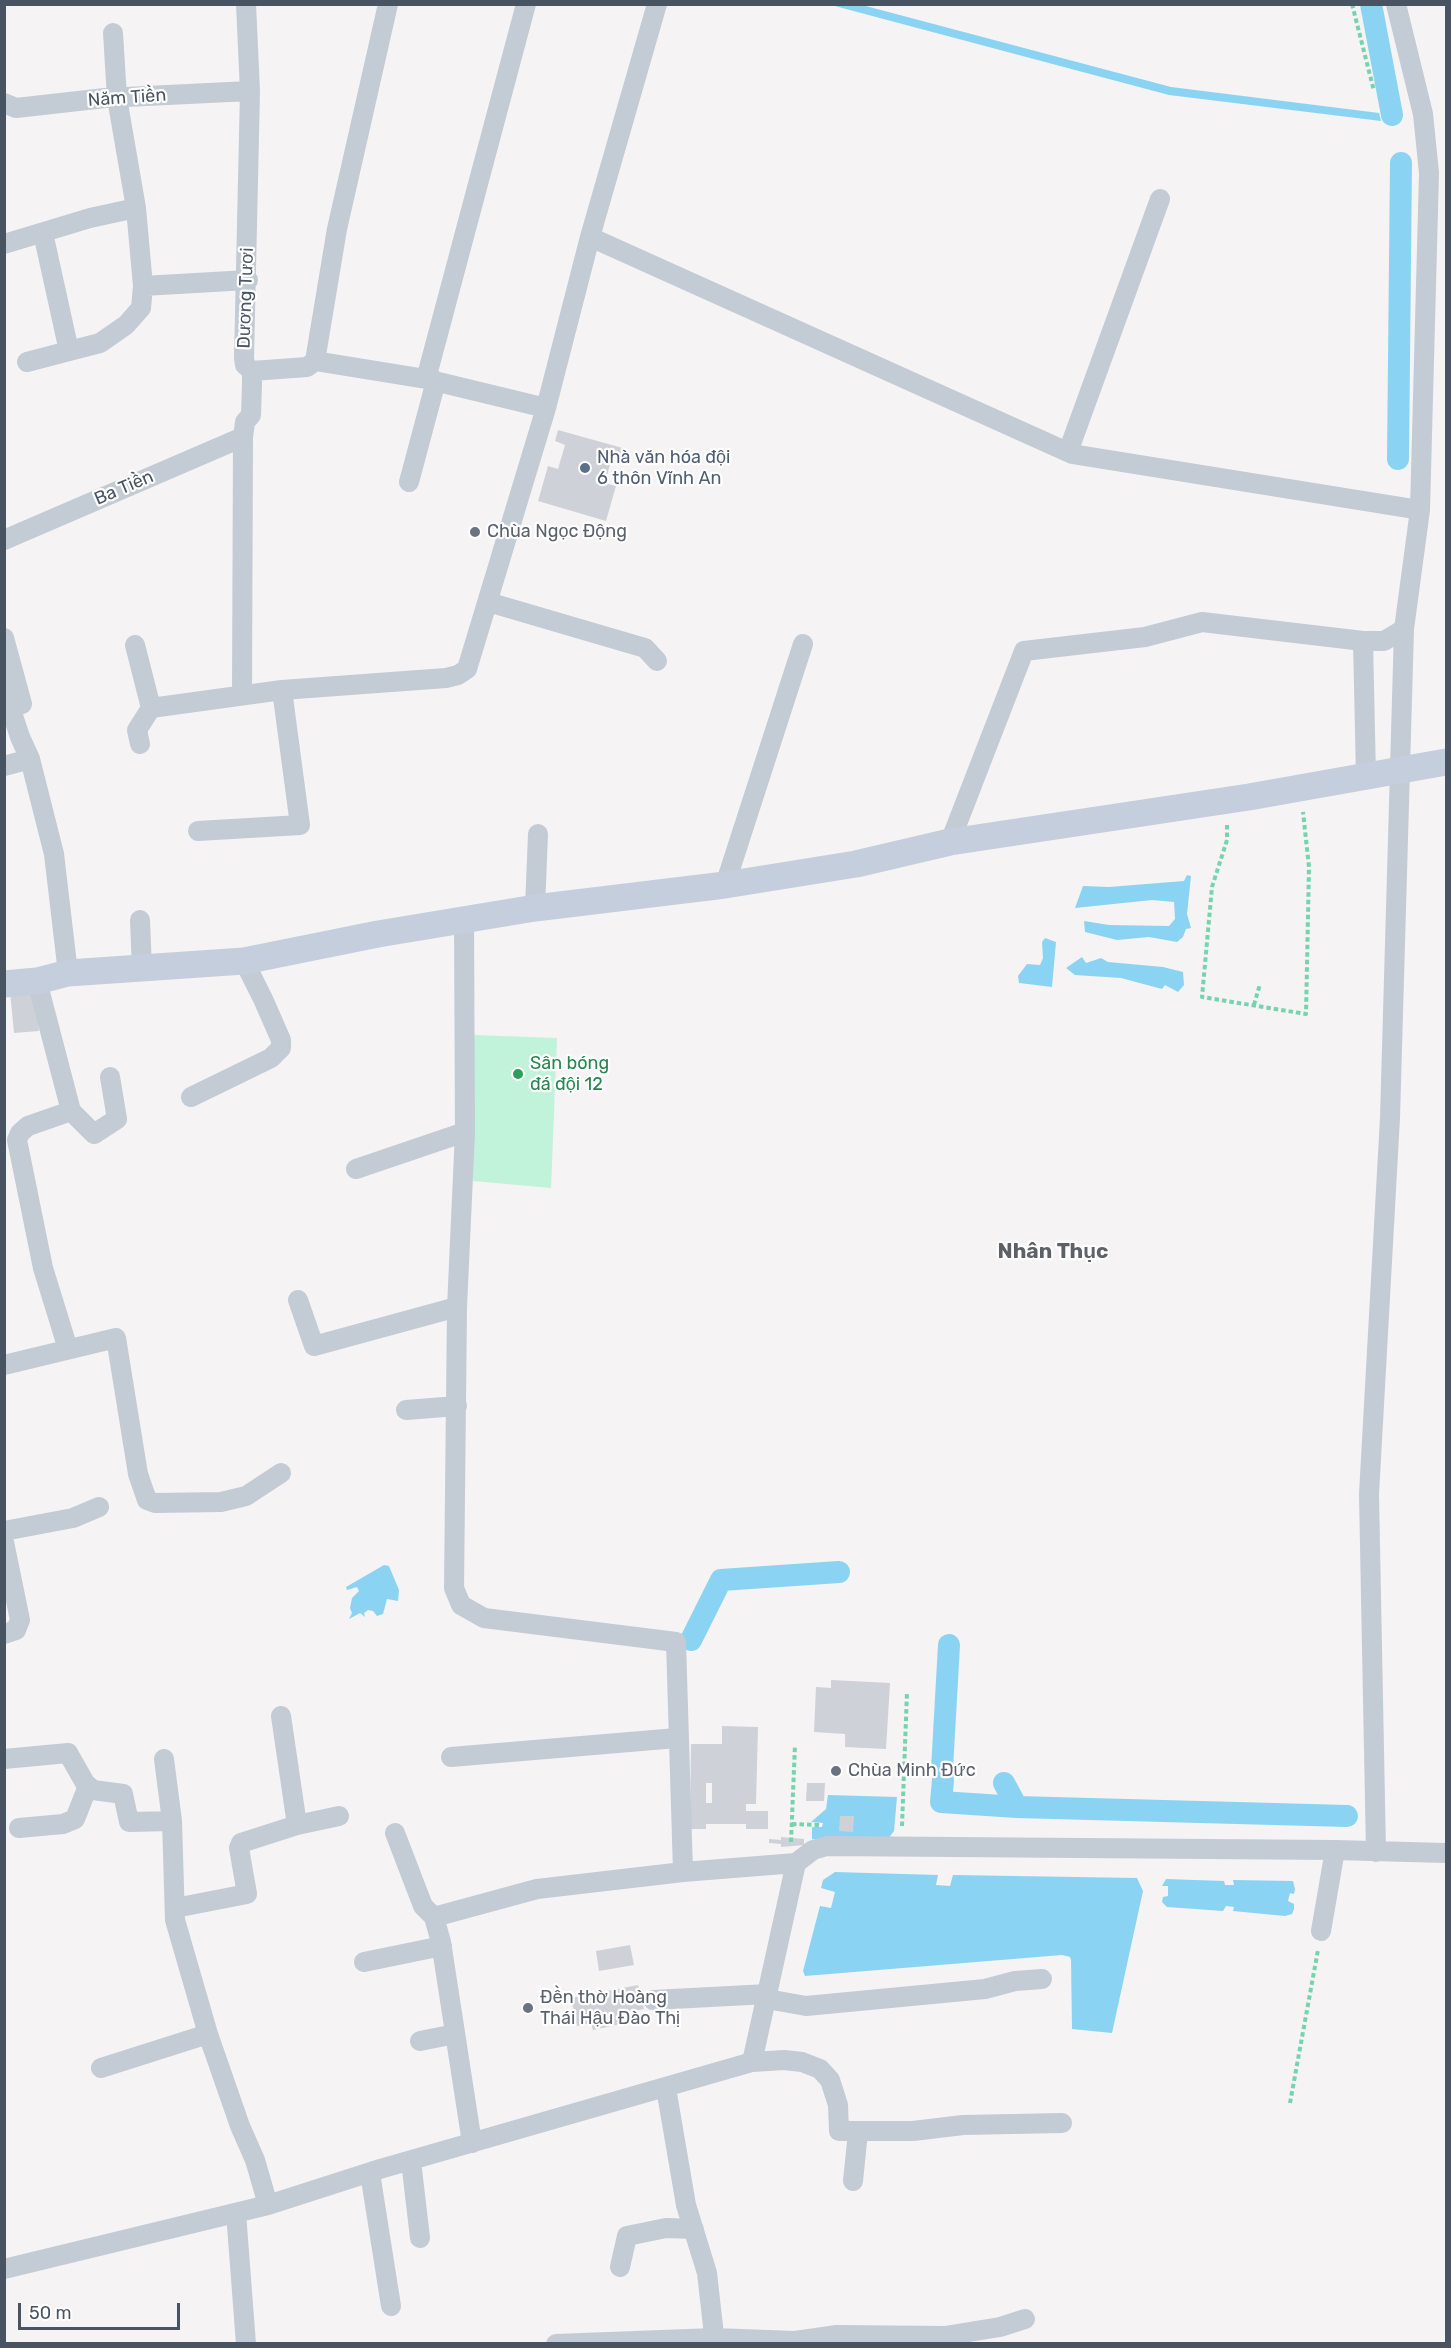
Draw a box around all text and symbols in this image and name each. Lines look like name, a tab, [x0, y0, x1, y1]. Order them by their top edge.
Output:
street label: Năm Tiền	[87, 84, 167, 112]
street label: Dương Tươi	[233, 247, 259, 349]
place label: Nhà văn hóa đội 6 thôn Vĩnh An	[597, 447, 730, 490]
marker: Nhà văn hóa đội 6 thôn Vĩnh An	[578, 461, 592, 475]
street label: Ba Tiền	[91, 466, 157, 510]
place label: Chùa Ngọc Động	[487, 521, 627, 543]
marker: Chùa Ngọc Động	[468, 525, 482, 539]
place label: Sân bóng đá đội 12	[530, 1053, 609, 1096]
marker: Sân bóng đá đội 12	[511, 1067, 525, 1081]
district label: Nhân Thục	[998, 1239, 1108, 1265]
place label: Chùa Minh Đức	[848, 1760, 976, 1782]
marker: Chùa Minh Đức	[829, 1764, 843, 1778]
place label: Đền thờ Hoàng Thái Hậu Đào Thị	[540, 1987, 680, 2030]
marker: Đền thờ Hoàng Thái Hậu Đào Thị	[521, 2001, 535, 2015]
scale bar	[21, 2291, 183, 2329]
text: 50 m	[29, 2302, 72, 2324]

